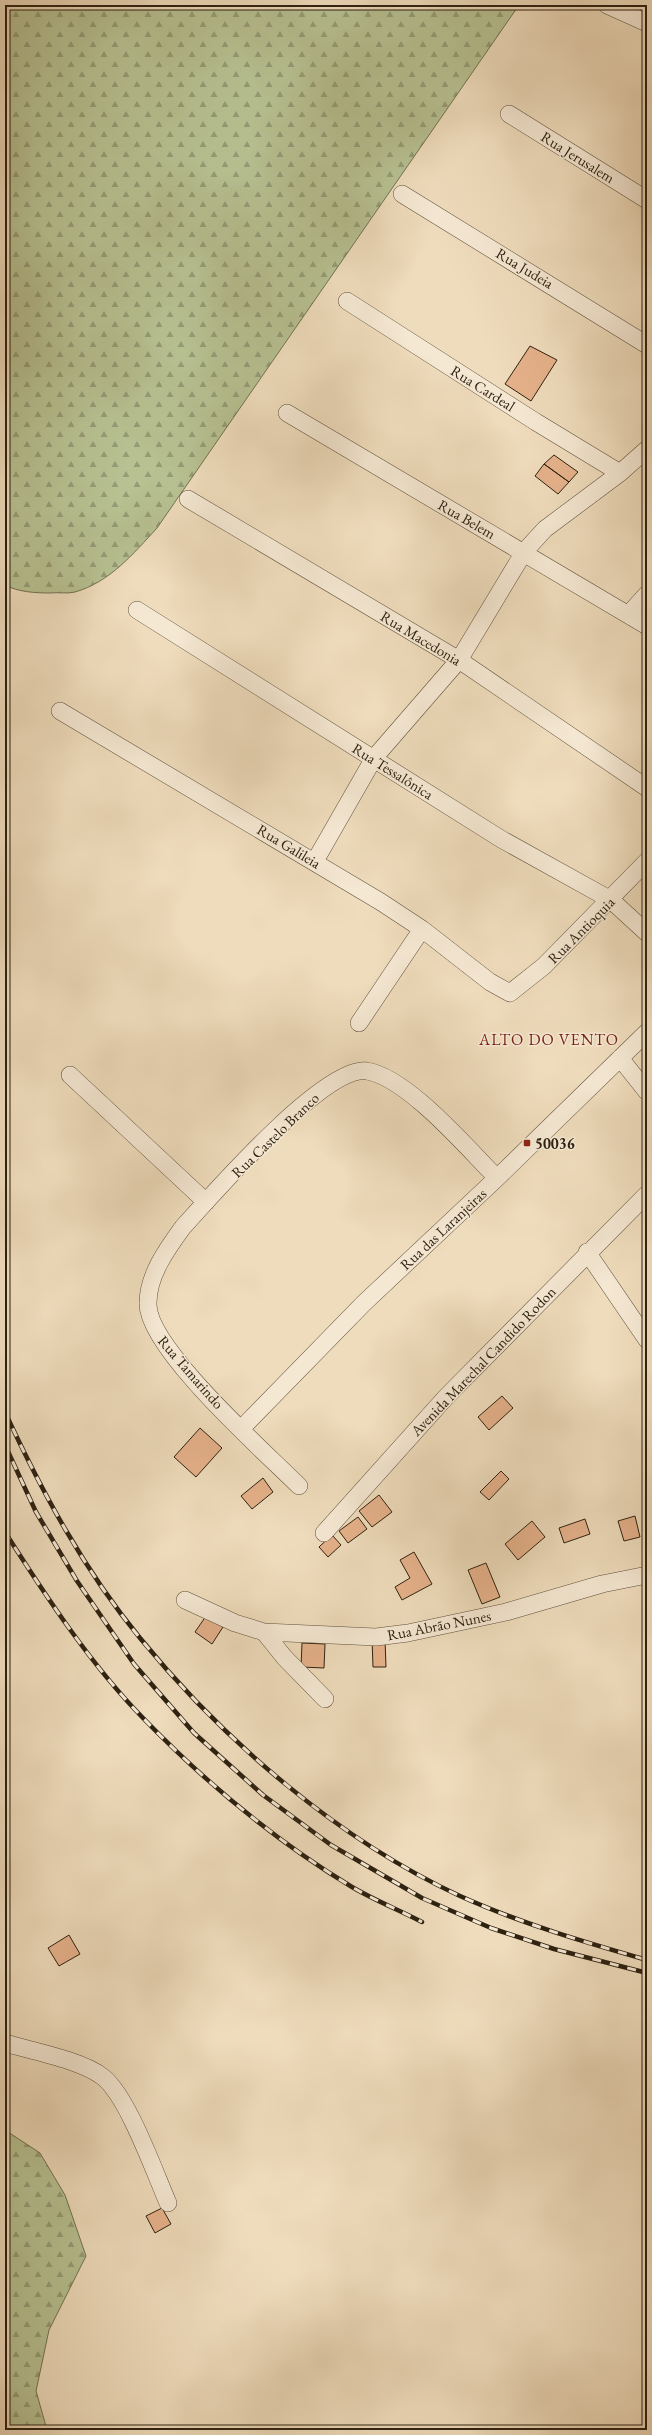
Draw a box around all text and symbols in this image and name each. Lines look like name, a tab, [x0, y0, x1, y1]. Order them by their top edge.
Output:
street label: Rua Jerusalem	[538, 127, 619, 187]
street label: Rua Judeia	[493, 243, 557, 293]
street label: Rua Cardeal	[447, 361, 519, 415]
street label: Rua Belem	[435, 495, 499, 543]
street label: Rua Macedonia	[377, 606, 465, 670]
street label: Rua Tessalônica	[349, 739, 437, 803]
street label: Rua Galileia	[254, 820, 324, 872]
street label: Rua Antioquia	[543, 892, 619, 968]
district label: ALTO DO VENTO	[478, 1029, 619, 1050]
street label: Rua Castelo Branco	[227, 1088, 323, 1182]
place label: 50036	[535, 1134, 575, 1153]
marker: 50036	[522, 1138, 532, 1148]
street label: Rua das Laranjeiras	[396, 1184, 490, 1274]
street label: Avenida Marechal Candido Rodon	[406, 1282, 560, 1441]
street label: Rua Tamarindo	[154, 1331, 228, 1413]
street label: Rua Abrão Nunes	[385, 1606, 493, 1644]

